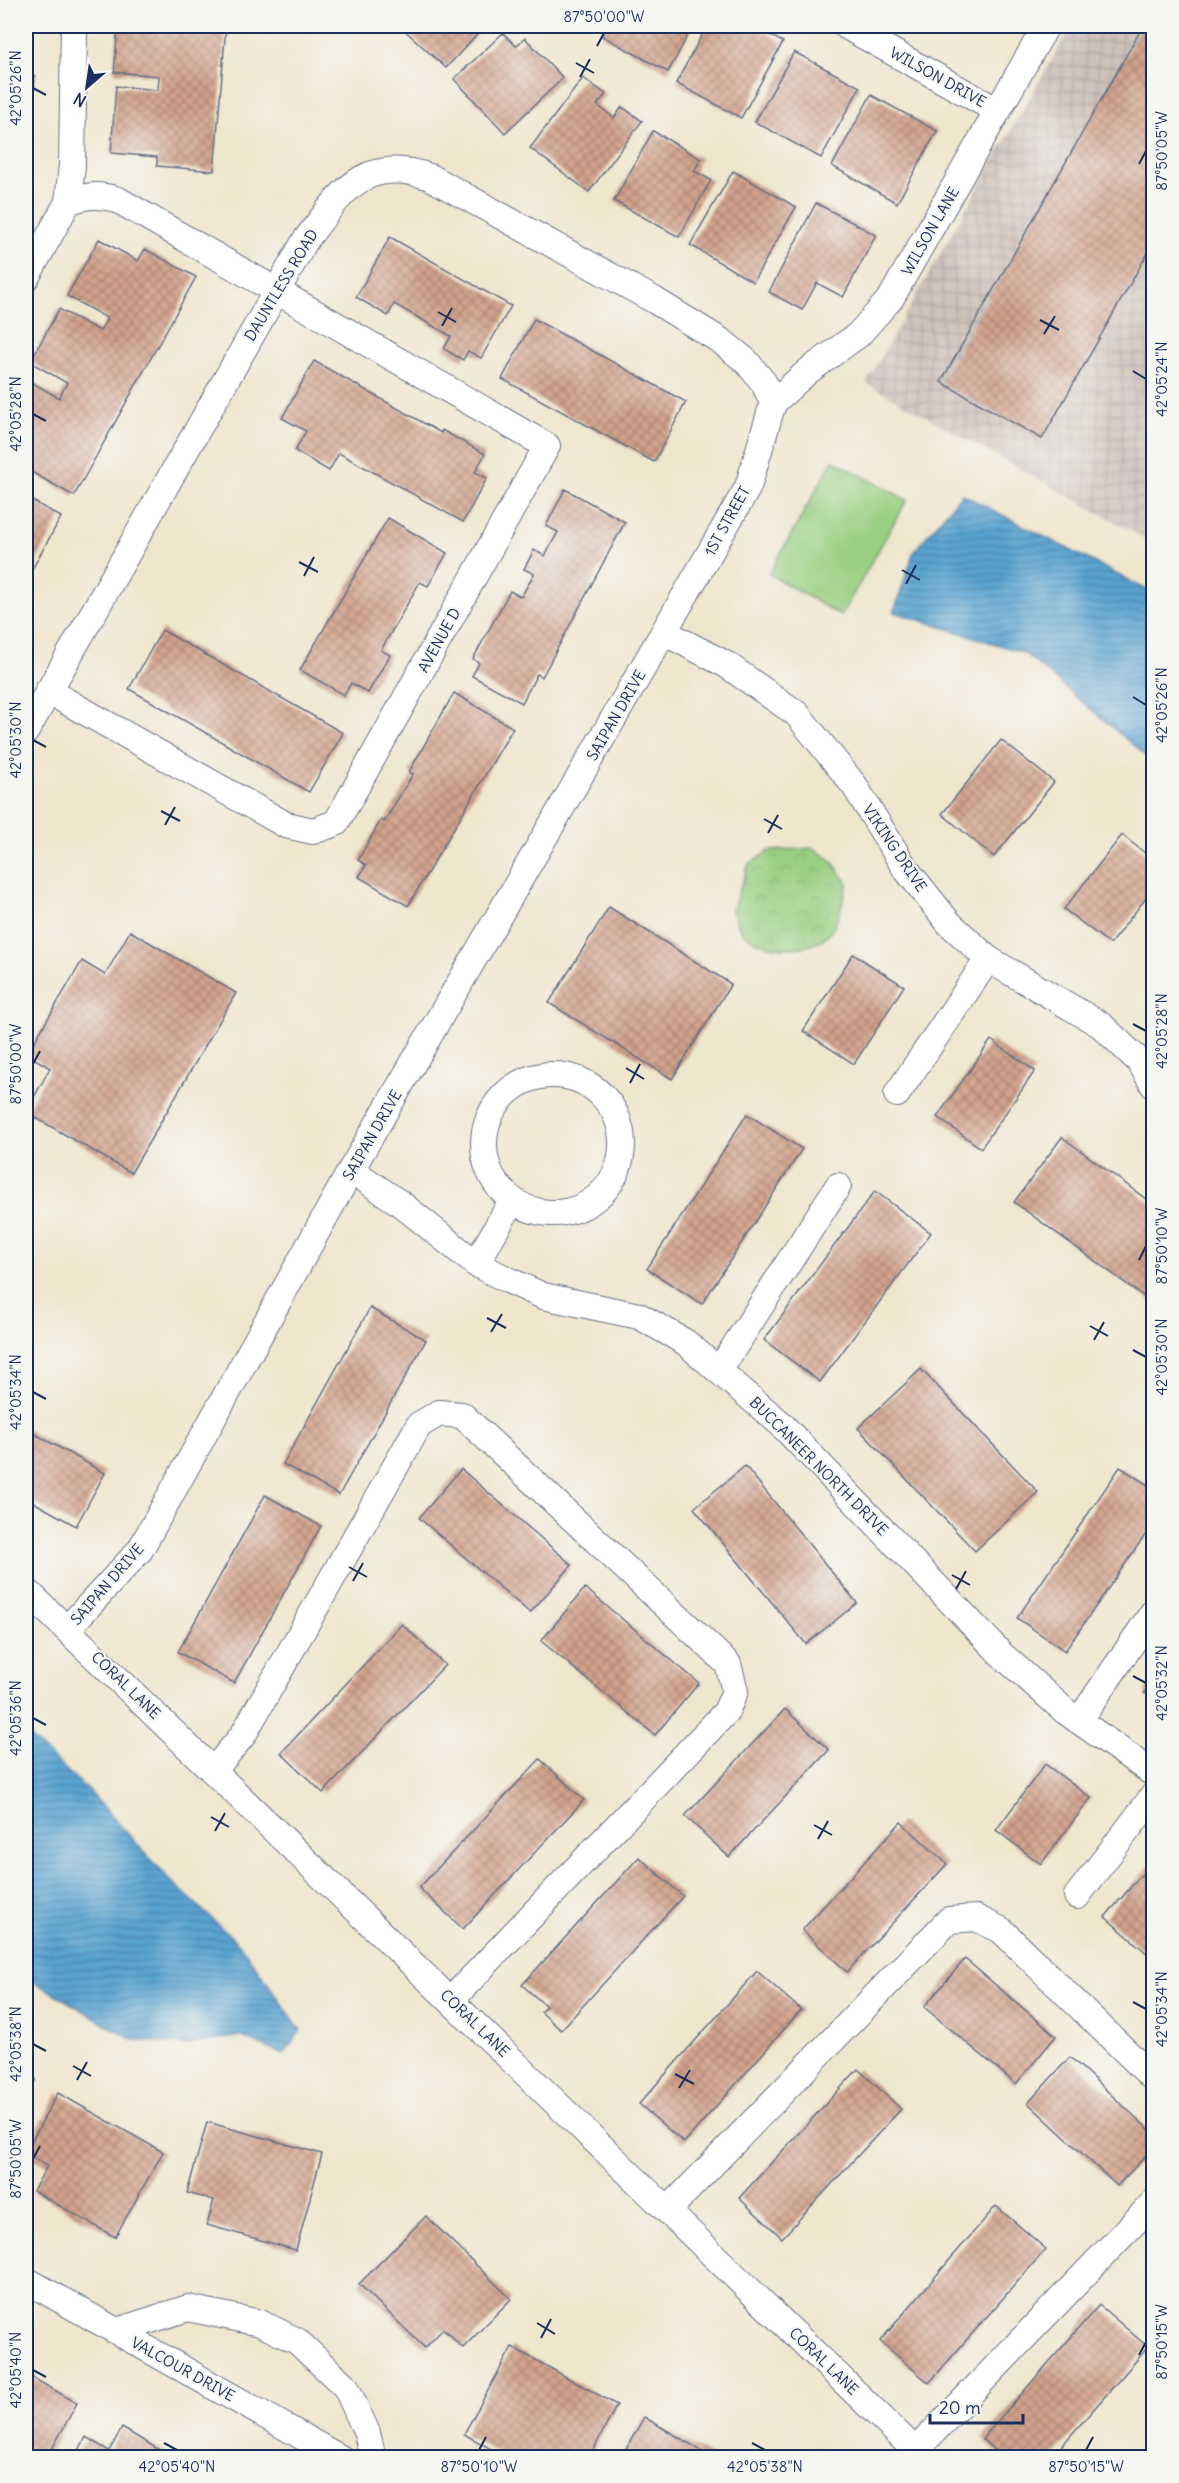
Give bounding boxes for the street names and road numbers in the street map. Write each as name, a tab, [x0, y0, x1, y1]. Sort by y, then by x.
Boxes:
street label: WILSON DRIVE	[887, 43, 990, 111]
street label: WILSON LANE	[897, 183, 963, 279]
street label: DAUNTLESS ROAD	[240, 226, 322, 344]
street label: 1ST STREET	[700, 483, 754, 559]
street label: AVENUE D	[413, 604, 465, 676]
street label: SAIPAN DRIVE	[582, 666, 650, 764]
street label: VIKING DRIVE	[859, 801, 931, 895]
street label: SAIPAN DRIVE	[338, 1086, 406, 1184]
street label: BUCCANEER NORTH DRIVE	[746, 1393, 892, 1539]
street label: SAIPAN DRIVE	[67, 1539, 148, 1629]
street label: CORAL LANE	[87, 1647, 165, 1723]
street label: CORAL LANE	[436, 1985, 514, 2061]
street label: CORAL LANE	[785, 2323, 863, 2399]
street label: VALCOUR DRIVE	[128, 2333, 238, 2405]

